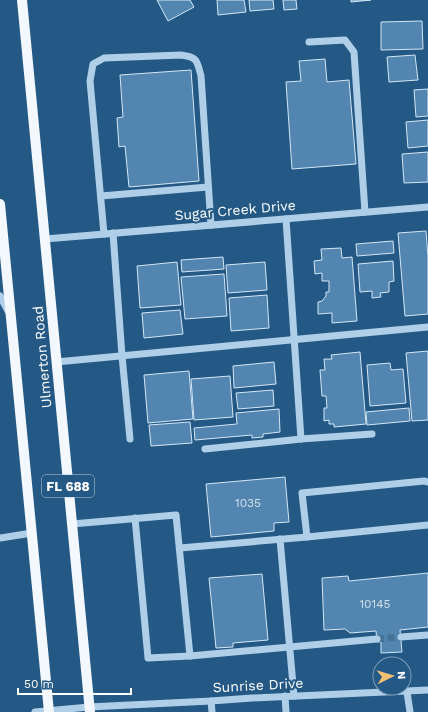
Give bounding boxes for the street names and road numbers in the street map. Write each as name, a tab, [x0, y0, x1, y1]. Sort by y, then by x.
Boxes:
street label: Sugar Creek Drive	[174, 197, 296, 223]
street label: Ulmerton Road	[30, 305, 54, 409]
road number: FL 688	[42, 475, 94, 497]
street label: Sunrise Drive	[212, 675, 304, 695]

